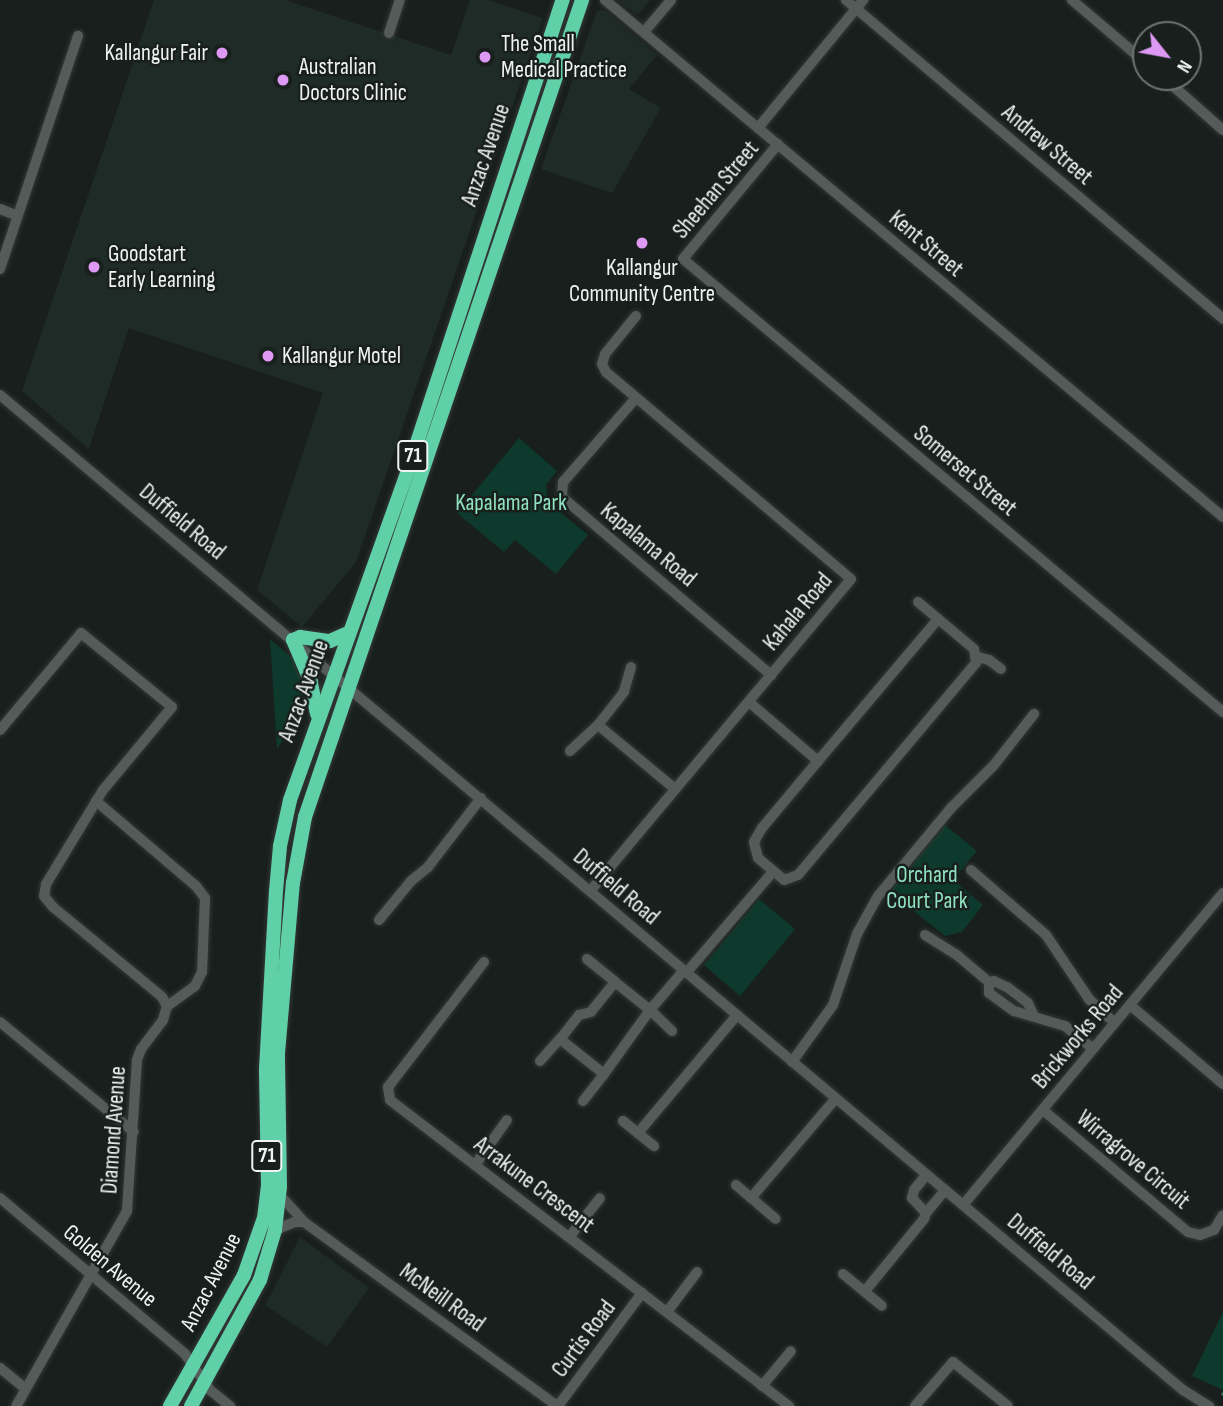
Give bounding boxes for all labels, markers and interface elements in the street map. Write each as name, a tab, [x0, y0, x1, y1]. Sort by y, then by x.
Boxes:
north arrow	[1132, 21, 1202, 91]
place label: The Small Medical Practice	[501, 30, 627, 84]
place label: Kallangur Fair	[105, 39, 208, 67]
marker: Kallangur Fair	[214, 45, 230, 61]
marker: The Small Medical Practice	[475, 47, 495, 67]
place label: Australian Doctors Clinic	[299, 53, 407, 107]
text: N	[1171, 56, 1196, 76]
marker: Australian Doctors Clinic	[273, 70, 293, 90]
street label: Andrew Street	[996, 99, 1098, 191]
street label: Anzac Avenue	[456, 100, 516, 210]
street label: Sheehan Street	[667, 136, 765, 244]
street label: Kent Street	[883, 205, 969, 283]
marker: Kallangur Community Centre	[634, 235, 650, 251]
place label: Goodstart Early Learning	[108, 240, 216, 294]
place label: Kallangur Community Centre	[569, 254, 715, 308]
marker: Goodstart Early Learning	[86, 259, 102, 275]
place label: Kallangur Motel	[282, 342, 401, 370]
marker: Kallangur Motel	[260, 348, 276, 364]
street label: Somerset Street	[908, 420, 1022, 522]
road number: 71	[397, 438, 429, 474]
street label: Duffield Road	[133, 478, 231, 566]
park label: Kapalama Park	[455, 489, 567, 517]
street label: Kapalama Road	[595, 497, 701, 593]
street label: Kahala Road	[758, 568, 838, 656]
street label: Anzac Avenue	[273, 636, 335, 746]
street label: Duffield Road	[567, 843, 665, 931]
park label: Orchard Court Park	[886, 861, 968, 915]
street label: Brickworks Road	[1027, 980, 1129, 1094]
street label: Diamond Avenue	[96, 1065, 132, 1195]
street label: Wirragrove Circuit	[1071, 1105, 1195, 1215]
street label: Arrakune Crescent	[468, 1131, 600, 1239]
road number: 71	[251, 1138, 283, 1174]
street label: Duffield Road	[1001, 1208, 1099, 1296]
street label: Golden Avenue	[57, 1219, 163, 1313]
street label: Anzac Avenue	[175, 1228, 247, 1336]
street label: McNeill Road	[394, 1258, 490, 1338]
street label: Curtis Road	[546, 1295, 622, 1383]

